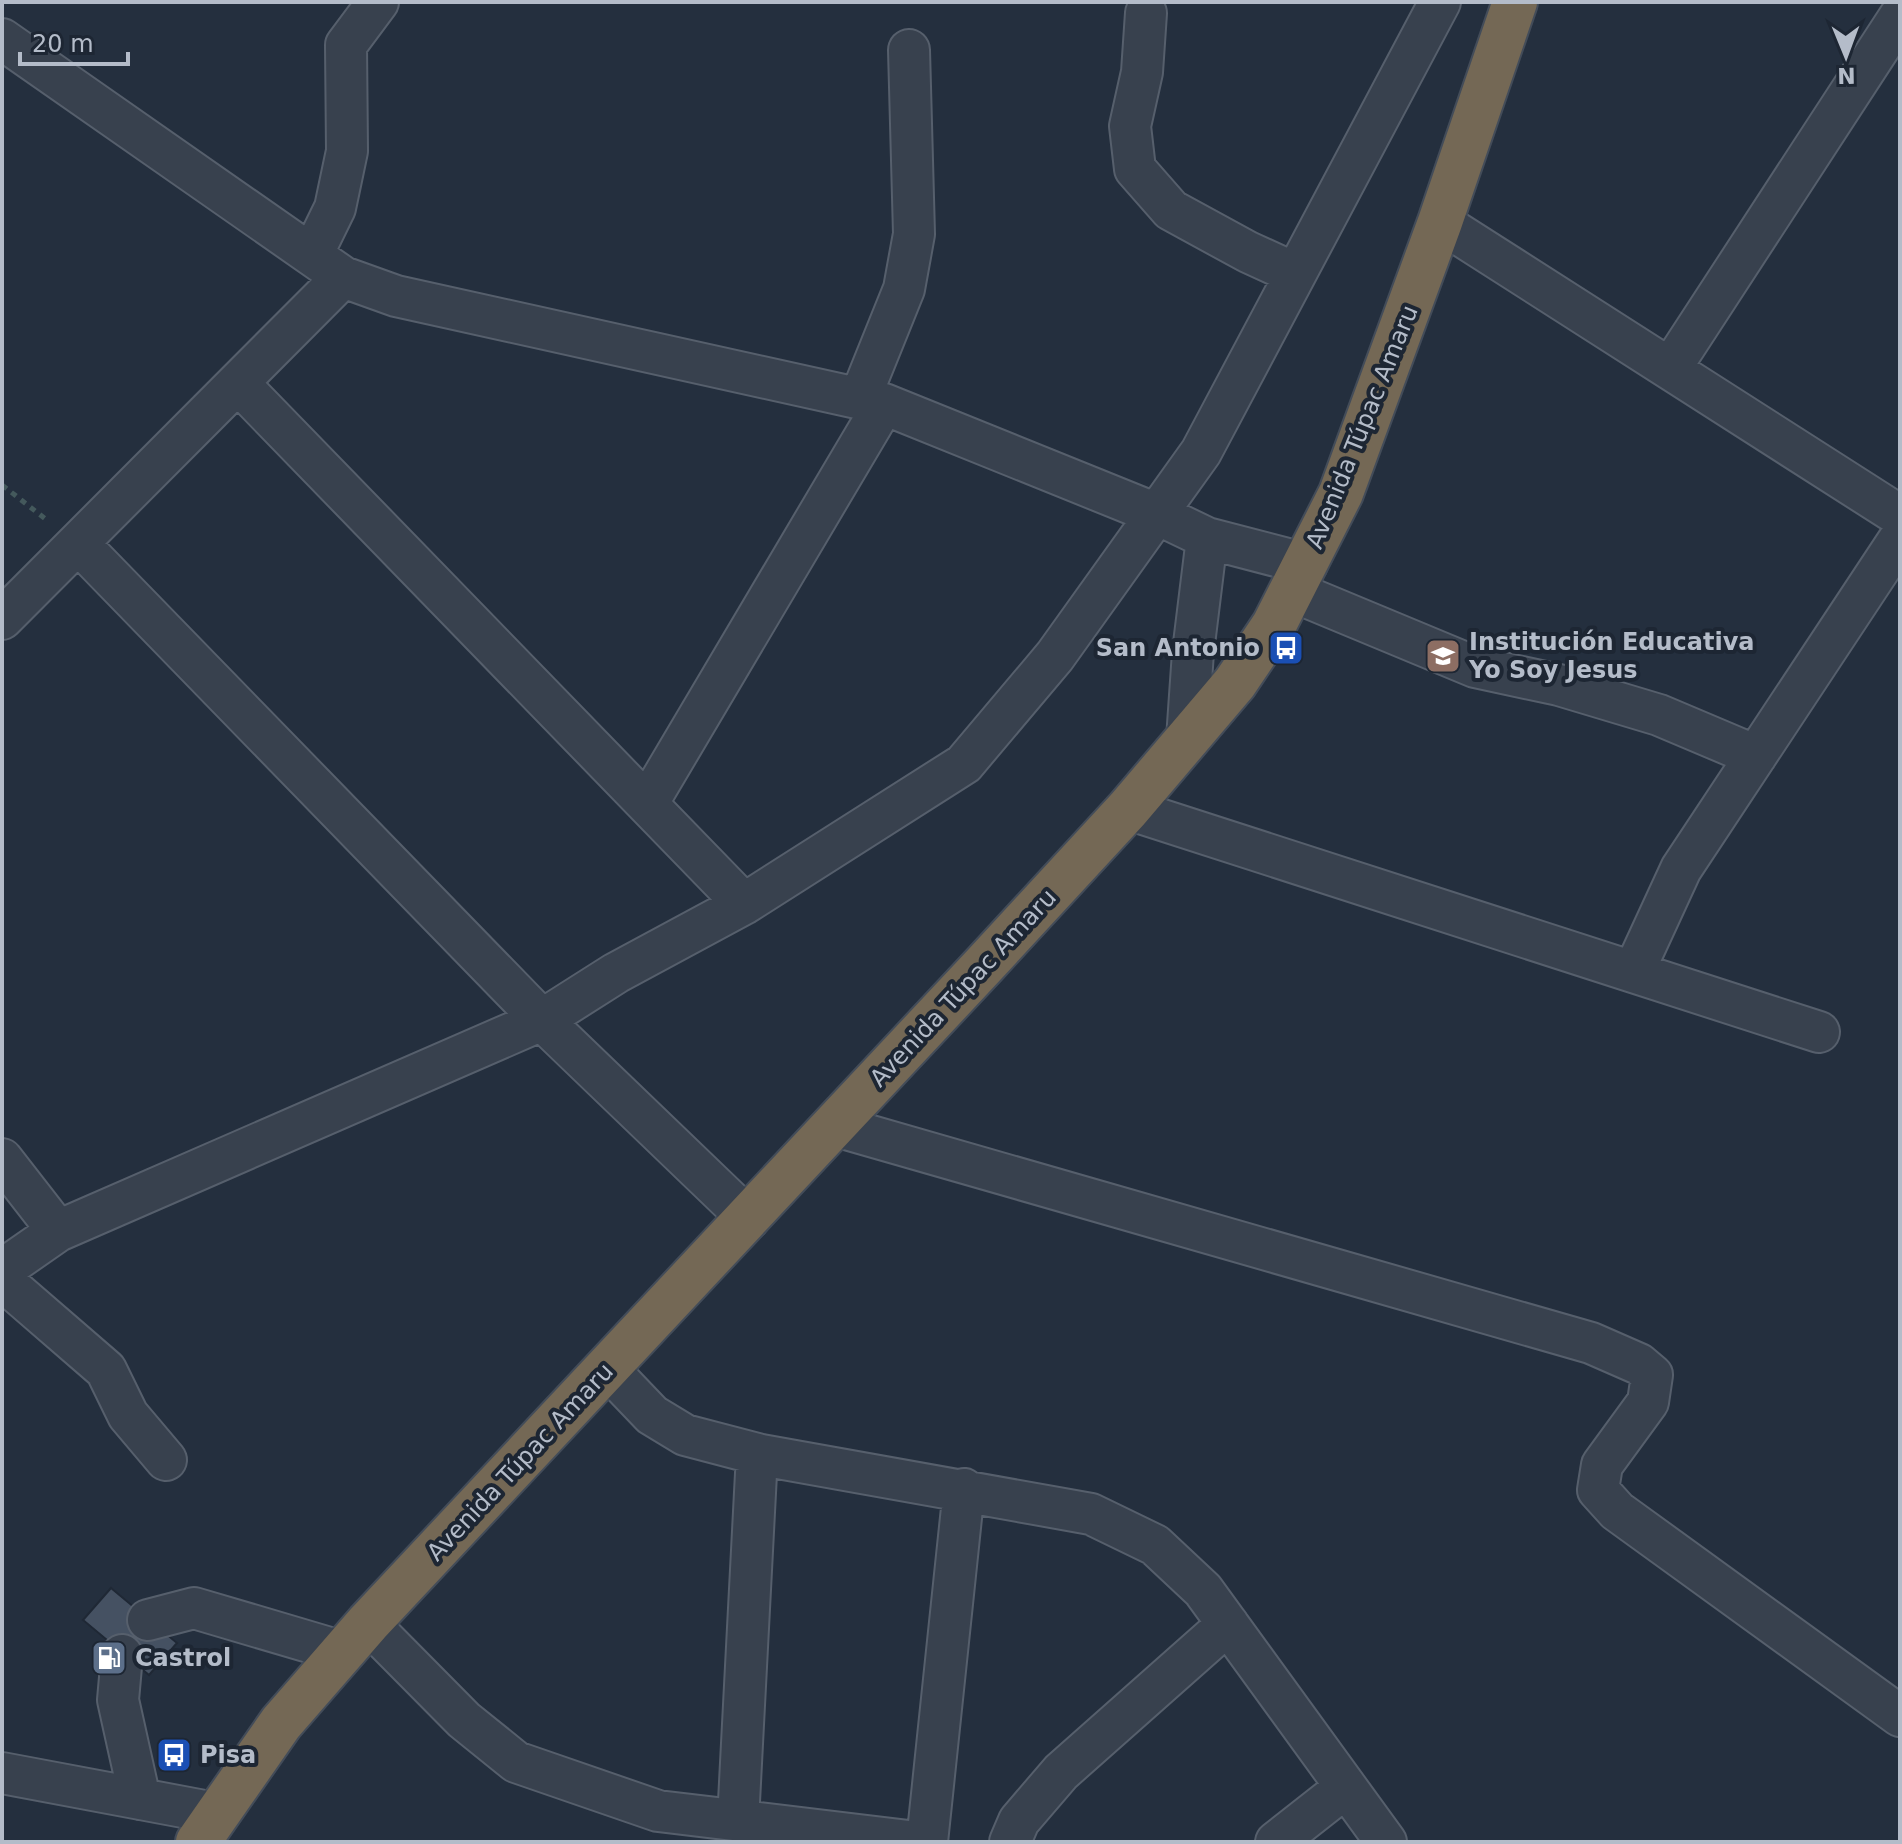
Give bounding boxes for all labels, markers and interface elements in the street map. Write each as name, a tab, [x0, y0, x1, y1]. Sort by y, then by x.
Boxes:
scale bar	[20, 16, 128, 66]
north arrow	[1806, 16, 1886, 96]
text: 20 m	[32, 30, 94, 58]
text: N	[1837, 63, 1856, 88]
street label: Avenida Túpac Amaru	[1300, 301, 1424, 553]
place label: Institución Educativa Yo Soy Jesus	[1468, 628, 1755, 684]
bus stop icon: San Antonio	[1267, 629, 1305, 667]
place label: San Antonio	[1096, 634, 1260, 662]
school or university icon: Institución Educativa Yo Soy Jesus	[1424, 637, 1462, 675]
street label: Avenida Túpac Amaru	[864, 883, 1062, 1093]
street label: Avenida Túpac Amaru	[421, 1357, 619, 1567]
fuel station icon: Castrol	[90, 1639, 128, 1677]
place label: Castrol	[135, 1644, 231, 1672]
bus stop icon: Pisa	[155, 1736, 193, 1774]
place label: Pisa	[200, 1741, 256, 1769]

